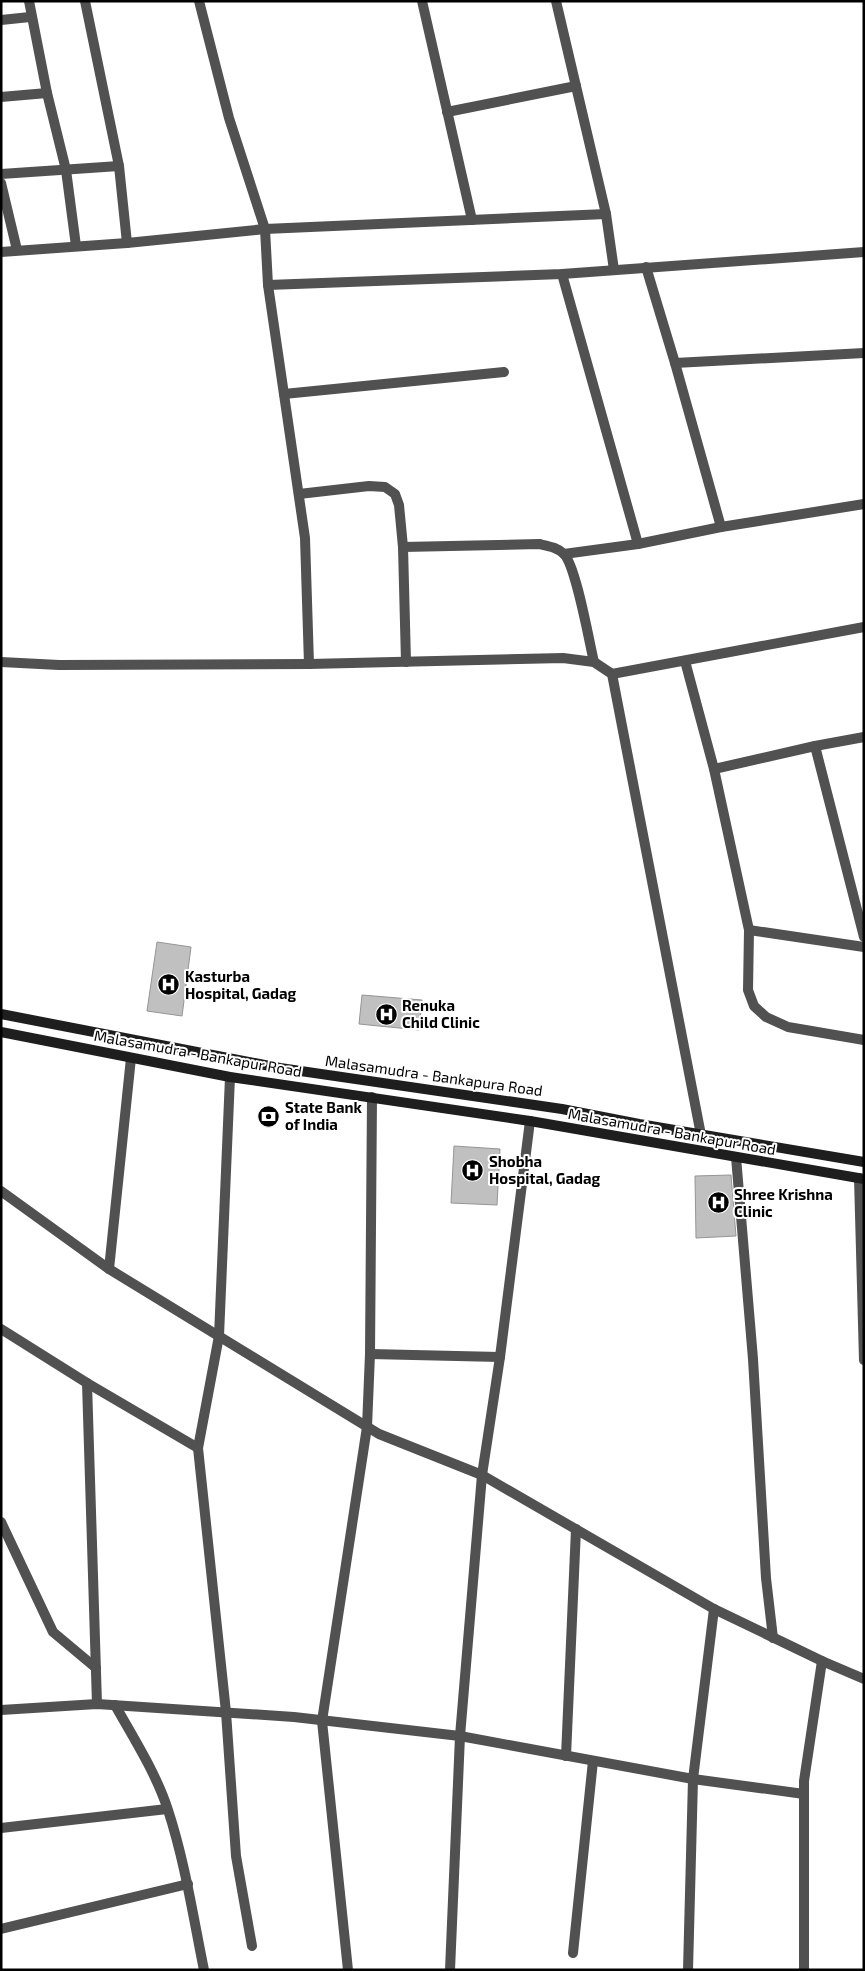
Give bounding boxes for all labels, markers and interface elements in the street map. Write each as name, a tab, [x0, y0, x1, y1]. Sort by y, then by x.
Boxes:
place label: Kasturba Hospital, Gadag	[185, 967, 297, 1002]
hospital icon: Kasturba Hospital, Gadag	[157, 973, 181, 997]
place label: Renuka Child Clinic	[402, 996, 480, 1031]
hospital icon: Renuka Child Clinic	[374, 1002, 398, 1026]
street label: Malasamudra - Bankapur Road	[93, 1026, 303, 1080]
street label: Malasamudra - Bankapura Road	[324, 1051, 544, 1099]
place label: State Bank of India	[285, 1098, 362, 1133]
bank icon: State Bank of India	[257, 1104, 281, 1128]
street label: Malasamudra - Bankapur Road	[567, 1104, 777, 1158]
place label: Shobha Hospital, Gadag	[489, 1152, 601, 1187]
hospital icon: Shobha Hospital, Gadag	[461, 1158, 485, 1182]
place label: Shree Krishna Clinic	[734, 1185, 833, 1220]
hospital icon: Shree Krishna Clinic	[706, 1191, 730, 1215]

